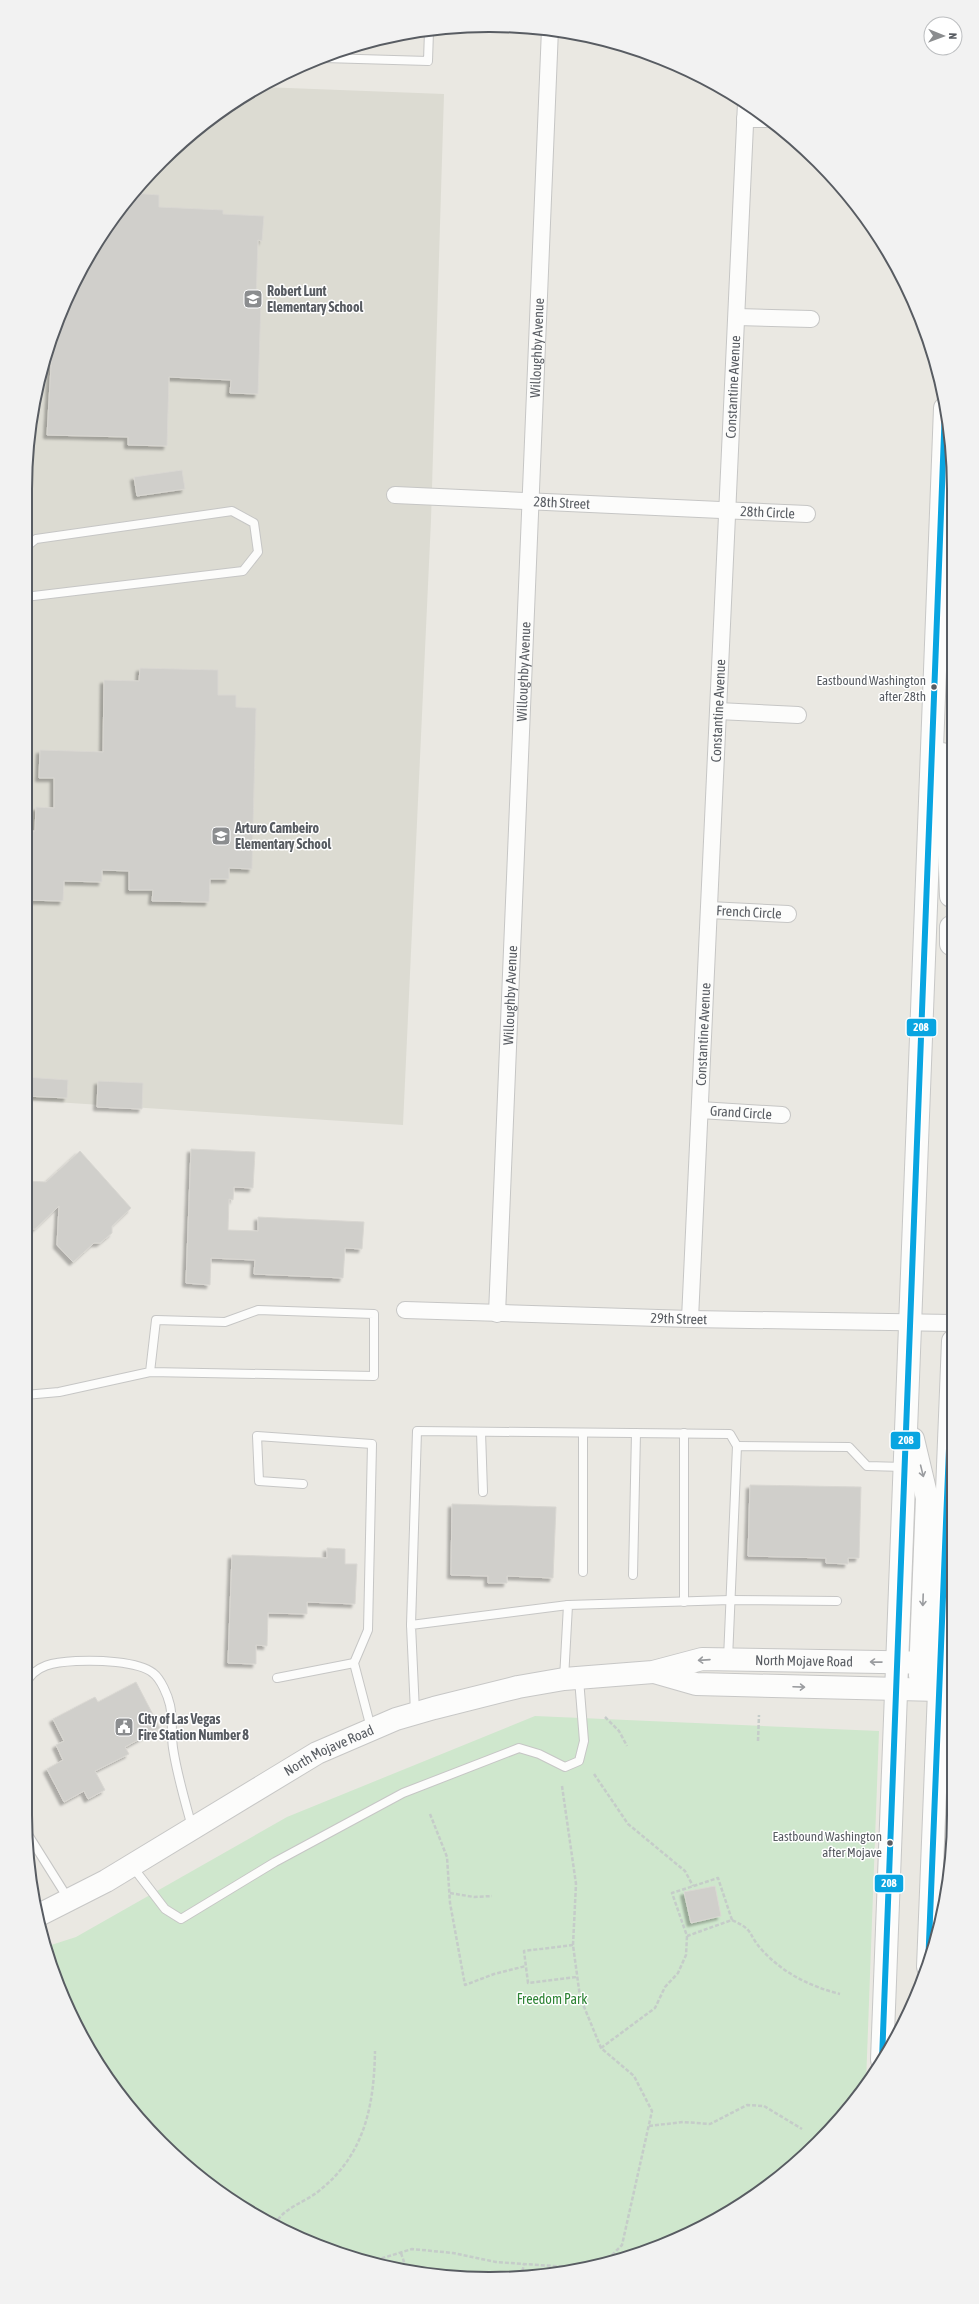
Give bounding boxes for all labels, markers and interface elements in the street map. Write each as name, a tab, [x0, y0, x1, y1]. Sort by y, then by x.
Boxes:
north arrow	[923, 16, 963, 56]
text: N	[947, 33, 959, 40]
place label: Robert Lunt Elementary School	[267, 283, 363, 315]
school or university icon: Robert Lunt Elementary School	[242, 288, 264, 310]
street label: Willoughby Avenue	[527, 298, 547, 398]
street label: Constantine Avenue	[723, 335, 743, 439]
street label: 28th Street	[533, 493, 591, 512]
street label: 28th Circle	[740, 503, 795, 521]
street label: Willoughby Avenue	[513, 621, 534, 722]
street label: Constantine Avenue	[708, 659, 728, 763]
place label: Eastbound Washington after 28th	[816, 673, 926, 704]
marker: Eastbound Washington after 28th	[929, 682, 939, 692]
place label: Arturo Cambeiro Elementary School	[234, 820, 331, 852]
school or university icon: Arturo Cambeiro Elementary School	[210, 825, 232, 847]
street label: French Circle	[716, 902, 782, 922]
street label: Willoughby Avenue	[500, 945, 520, 1045]
street label: Constantine Avenue	[693, 982, 713, 1086]
line badge: 208	[906, 1018, 937, 1037]
text: 208	[913, 1021, 929, 1033]
street label: Grand Circle	[710, 1103, 772, 1122]
street label: 29th Street	[650, 1310, 707, 1327]
line badge: 208	[890, 1431, 921, 1450]
text: 208	[898, 1434, 914, 1446]
one-way arrow	[918, 1464, 926, 1477]
one-way arrow	[919, 1593, 926, 1606]
street label: North Mojave Road	[755, 1652, 853, 1670]
one-way arrow	[698, 1656, 711, 1663]
one-way arrow	[870, 1658, 883, 1666]
one-way arrow	[792, 1683, 805, 1690]
place label: City of Las Vegas Fire Station Number 8	[138, 1711, 249, 1743]
public building icon: City of Las Vegas Fire Station Number 8	[113, 1716, 135, 1738]
street label: North Mojave Road	[281, 1722, 376, 1779]
place label: Eastbound Washington after Mojave	[772, 1829, 882, 1860]
marker: Eastbound Washington after Mojave	[885, 1838, 895, 1848]
line badge: 208	[874, 1874, 904, 1893]
text: 208	[881, 1877, 897, 1889]
park label: Freedom Park	[517, 1991, 587, 2007]

